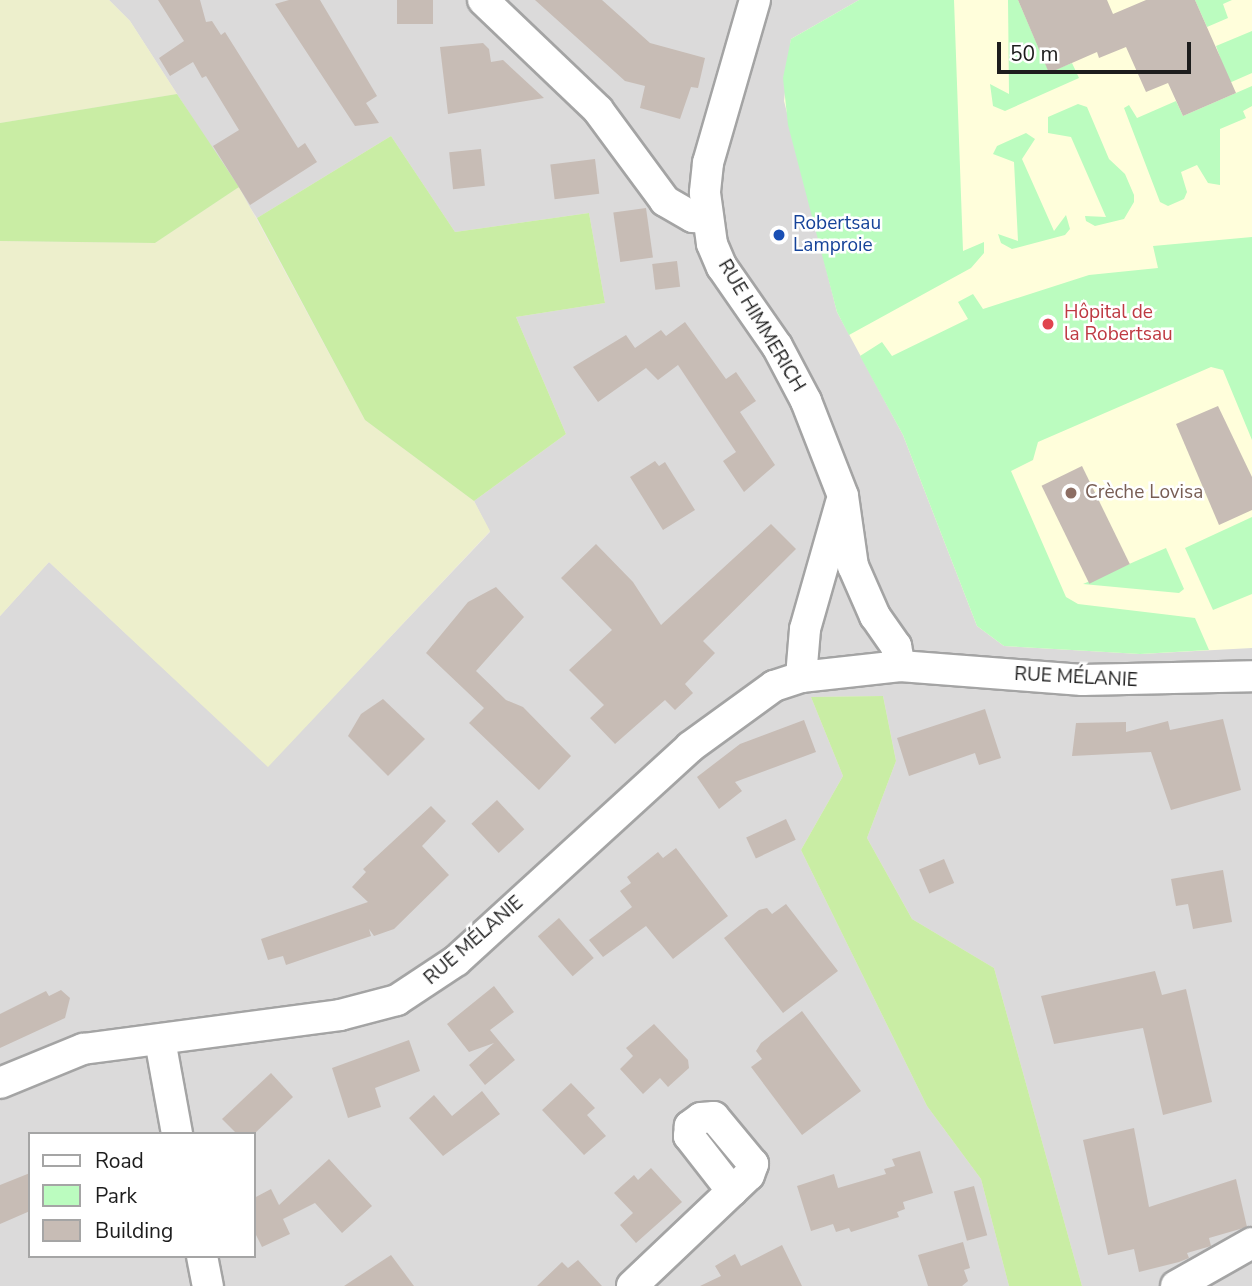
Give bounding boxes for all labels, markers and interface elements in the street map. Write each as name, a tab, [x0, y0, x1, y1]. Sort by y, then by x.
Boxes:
scale bar	[1000, 28, 1194, 72]
text: 50 m	[1010, 40, 1059, 68]
place label: Robertsau Lamproie	[793, 213, 881, 257]
marker: Robertsau Lamproie	[771, 227, 787, 243]
street label: RUE HIMMERICH	[713, 256, 809, 396]
place label: Hôpital de la Robertsau	[1064, 302, 1173, 346]
marker: Hôpital de la Robertsau	[1038, 314, 1058, 334]
place label: Crèche Lovisa	[1085, 482, 1203, 504]
marker: Crèche Lovisa	[1063, 485, 1079, 501]
street label: RUE MÉLANIE	[1014, 663, 1138, 693]
street label: RUE MÉLANIE	[420, 892, 528, 990]
legend	[28, 1132, 256, 1258]
text: Road	[95, 1147, 144, 1175]
text: Park	[95, 1182, 137, 1210]
text: Building	[95, 1217, 173, 1245]

